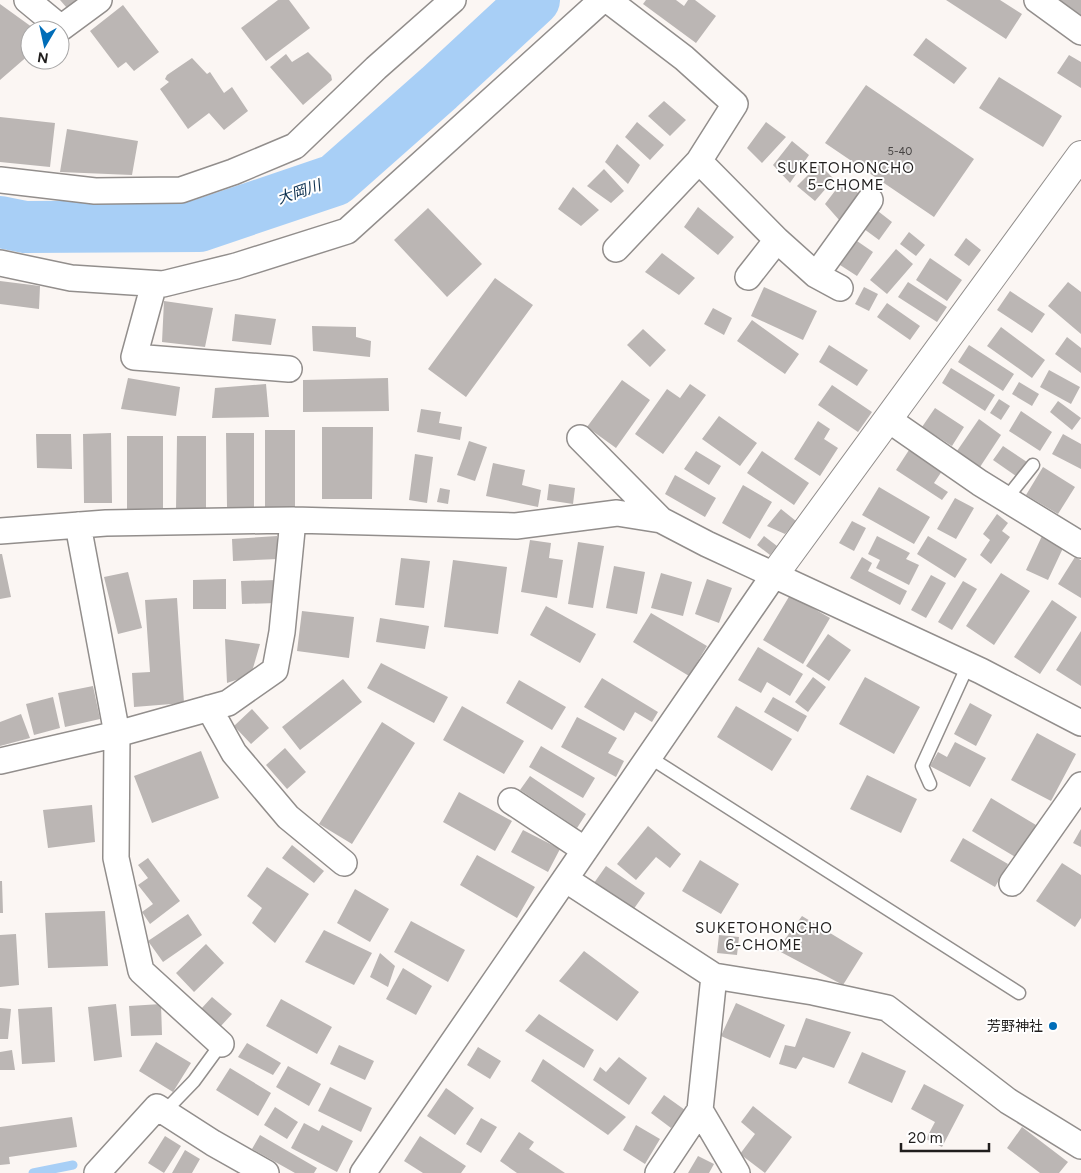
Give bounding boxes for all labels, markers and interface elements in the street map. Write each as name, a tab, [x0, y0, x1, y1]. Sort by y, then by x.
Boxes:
north arrow	[20, 20, 70, 70]
text: N	[36, 48, 50, 67]
house number: 5-40	[888, 145, 912, 158]
district label: SUKETOHONCHO 5-CHOME	[777, 159, 915, 194]
water label: 大岡川	[275, 176, 325, 208]
district label: SUKETOHONCHO 6-CHOME	[695, 919, 833, 954]
place label: 芳野神社	[987, 1018, 1043, 1035]
marker: 芳野神社	[1047, 1020, 1059, 1032]
scale bar	[901, 1120, 988, 1152]
text: 20 m	[908, 1129, 942, 1147]

